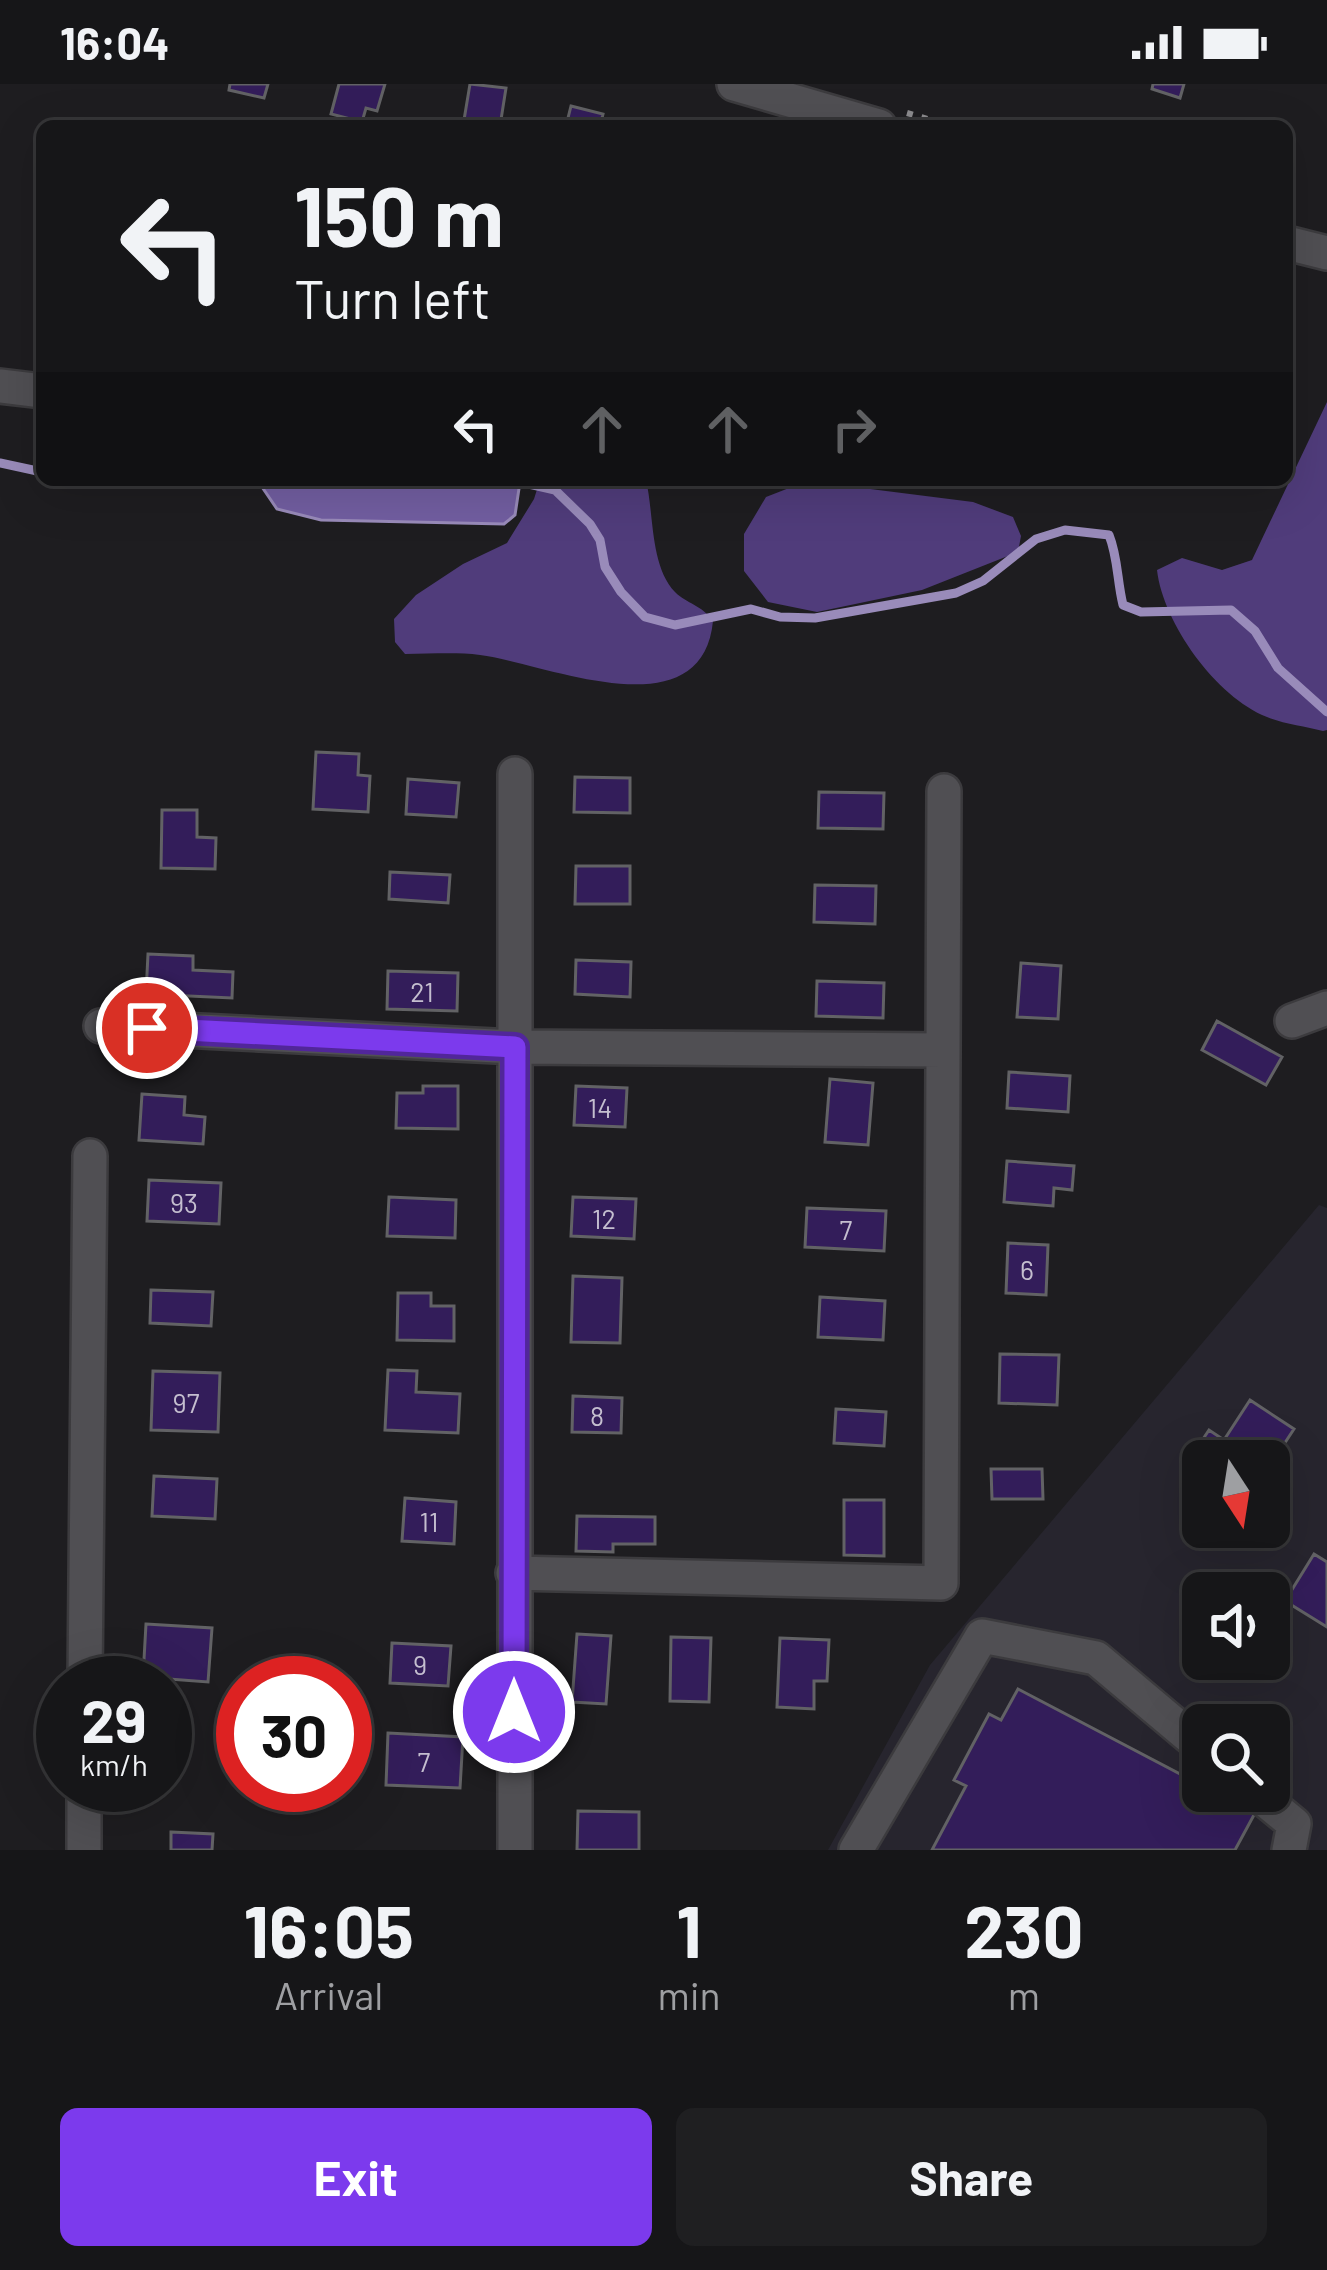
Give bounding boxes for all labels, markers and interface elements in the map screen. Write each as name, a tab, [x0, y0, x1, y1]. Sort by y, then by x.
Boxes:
text: 16:04	[60, 15, 169, 69]
text: 150 m	[294, 163, 504, 264]
icon: left	[96, 168, 252, 324]
text: Turn left	[294, 265, 491, 330]
icon: left	[443, 396, 509, 462]
icon: ahead	[569, 396, 635, 462]
icon: ahead	[695, 396, 761, 462]
icon: right	[821, 396, 887, 462]
house number: 21	[410, 975, 434, 1007]
pin	[96, 977, 198, 1079]
icon: arrive	[114, 995, 180, 1061]
house number: 14	[588, 1091, 612, 1123]
house number: 93	[170, 1186, 198, 1218]
house number: 12	[592, 1202, 616, 1234]
house number: 7	[840, 1213, 853, 1245]
house number: 6	[1020, 1253, 1034, 1285]
house number: 97	[173, 1386, 200, 1418]
house number: 8	[590, 1399, 604, 1431]
north arrow	[1182, 1440, 1290, 1548]
map controls	[1182, 1440, 1290, 1812]
house number: 11	[420, 1505, 438, 1537]
button: sound	[1182, 1572, 1290, 1680]
house number: 9	[413, 1648, 427, 1680]
position arrow	[451, 1649, 577, 1775]
speed limit sign: 30	[216, 1656, 372, 1812]
text: 29	[81, 1683, 147, 1755]
button: search	[1182, 1704, 1290, 1812]
house number: 7	[418, 1745, 431, 1777]
text: km/h	[80, 1746, 148, 1782]
text: 16:05	[244, 1886, 414, 1972]
text: 1	[676, 1886, 702, 1972]
text: 230	[964, 1886, 1083, 1972]
text: Arrival	[274, 1971, 383, 2018]
text: min	[657, 1971, 721, 2018]
text: m	[1008, 1971, 1040, 2018]
button: Exit	[60, 2108, 652, 2246]
button: Share	[676, 2108, 1267, 2246]

